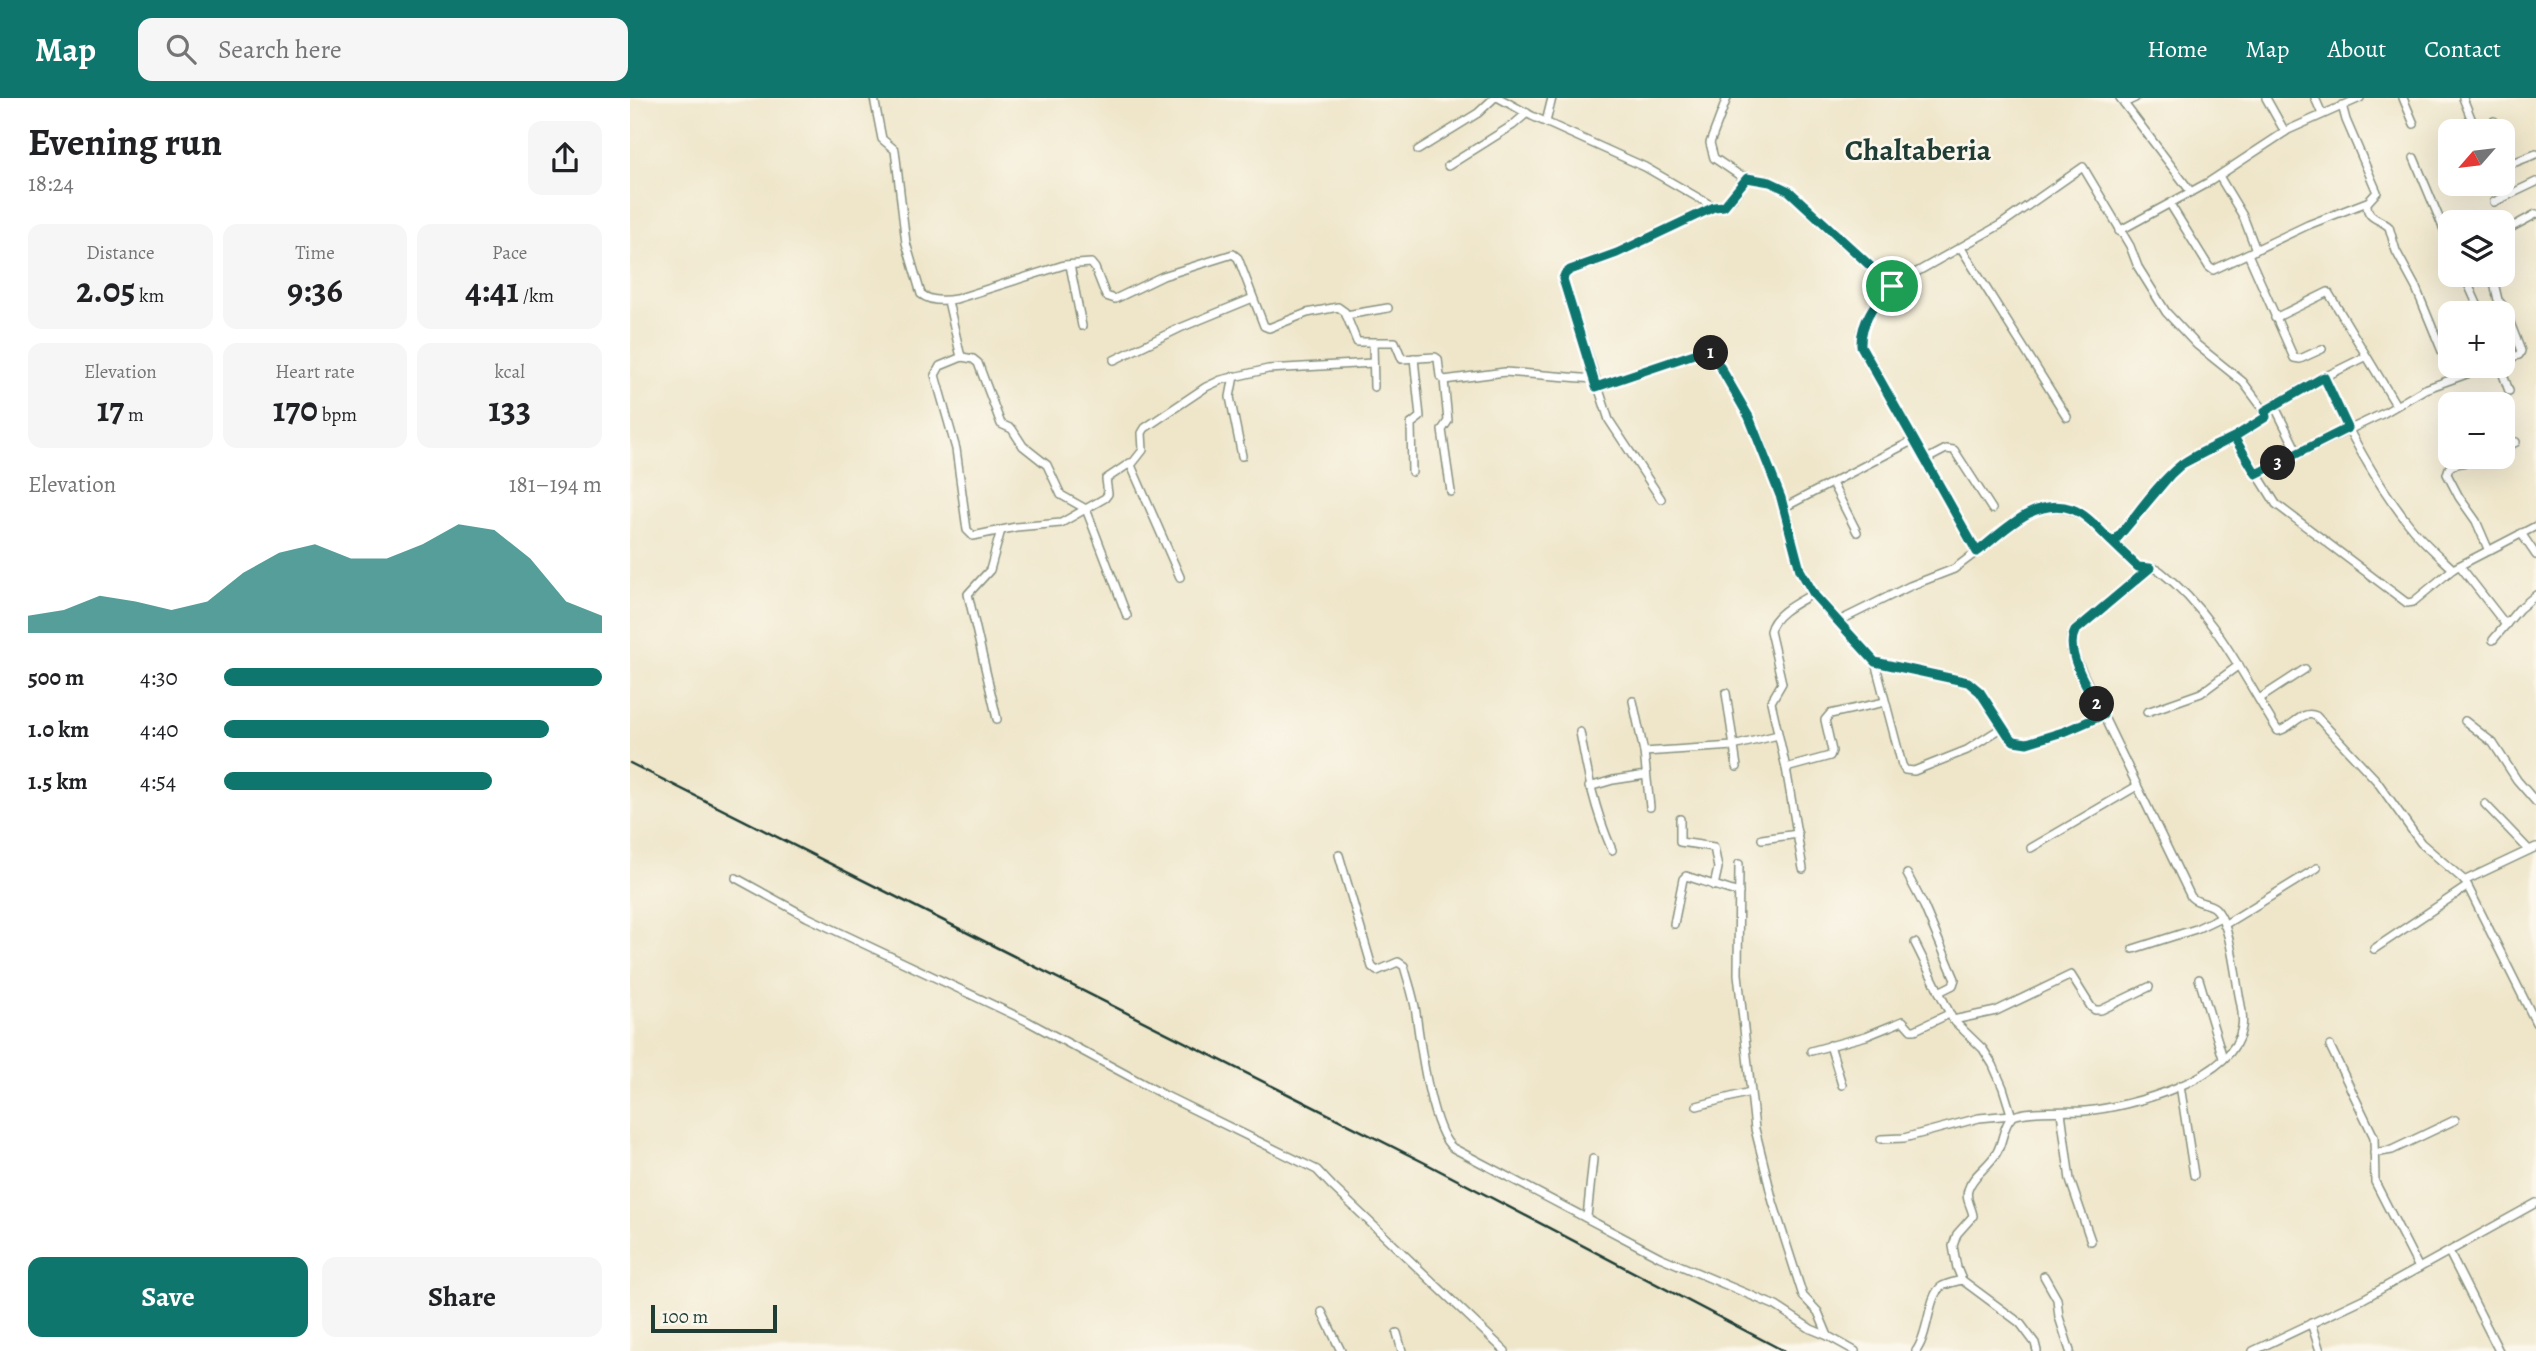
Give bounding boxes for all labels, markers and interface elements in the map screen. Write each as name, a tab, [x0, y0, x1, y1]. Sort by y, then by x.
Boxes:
search box	[138, 18, 628, 81]
text: Map	[35, 27, 96, 72]
icon: search	[162, 30, 200, 68]
text: Search here	[218, 32, 342, 67]
text: Home	[2147, 33, 2208, 65]
text: Map	[2246, 33, 2290, 65]
text: About	[2328, 33, 2386, 65]
text: Contact	[2424, 33, 2501, 65]
text: Evening run	[28, 116, 222, 168]
north arrow	[2438, 119, 2515, 196]
map controls	[2438, 119, 2515, 469]
button: share	[528, 121, 602, 195]
district label: Chaltaberia	[1845, 130, 1992, 170]
text: 18:24	[28, 168, 74, 199]
button: layers	[2438, 210, 2515, 287]
text: Distance	[86, 240, 154, 266]
text: Time	[295, 240, 335, 266]
text: Pace	[492, 240, 527, 266]
pin	[1862, 256, 1922, 316]
text: 2.05	[76, 266, 135, 314]
text: 9:36	[287, 266, 343, 314]
text: 4:41	[465, 266, 519, 314]
icon: arrive	[1873, 267, 1911, 305]
text: km	[135, 283, 164, 309]
text: /km	[519, 283, 554, 309]
button: +	[2438, 301, 2515, 378]
pin: 1	[1694, 336, 1728, 370]
text: 1	[1707, 339, 1714, 365]
text: Elevation	[84, 359, 157, 385]
text: Heart rate	[275, 359, 355, 385]
text: kcal	[494, 359, 525, 385]
text: 17	[97, 385, 124, 433]
text: 170	[273, 385, 318, 433]
text: 133	[488, 385, 531, 433]
button: −	[2438, 392, 2515, 469]
text: m	[124, 402, 144, 428]
text: bpm	[318, 402, 357, 428]
pin: 3	[2260, 446, 2296, 480]
text: 3	[2273, 449, 2282, 475]
text: Elevation	[28, 469, 116, 500]
text: 181–194 m	[509, 469, 602, 500]
text: 500 m	[28, 662, 84, 693]
text: 4:30	[140, 662, 178, 693]
pin: 2	[2080, 686, 2114, 722]
text: 2	[2092, 690, 2101, 716]
text: 1.0 km	[28, 714, 89, 745]
text: 4:40	[140, 714, 179, 745]
text: 1.5 km	[28, 766, 88, 797]
text: 4:54	[140, 766, 176, 797]
button: Save	[28, 1257, 308, 1337]
button: Share	[322, 1257, 602, 1337]
scale bar	[651, 1302, 777, 1334]
text: 100 m	[662, 1304, 708, 1330]

